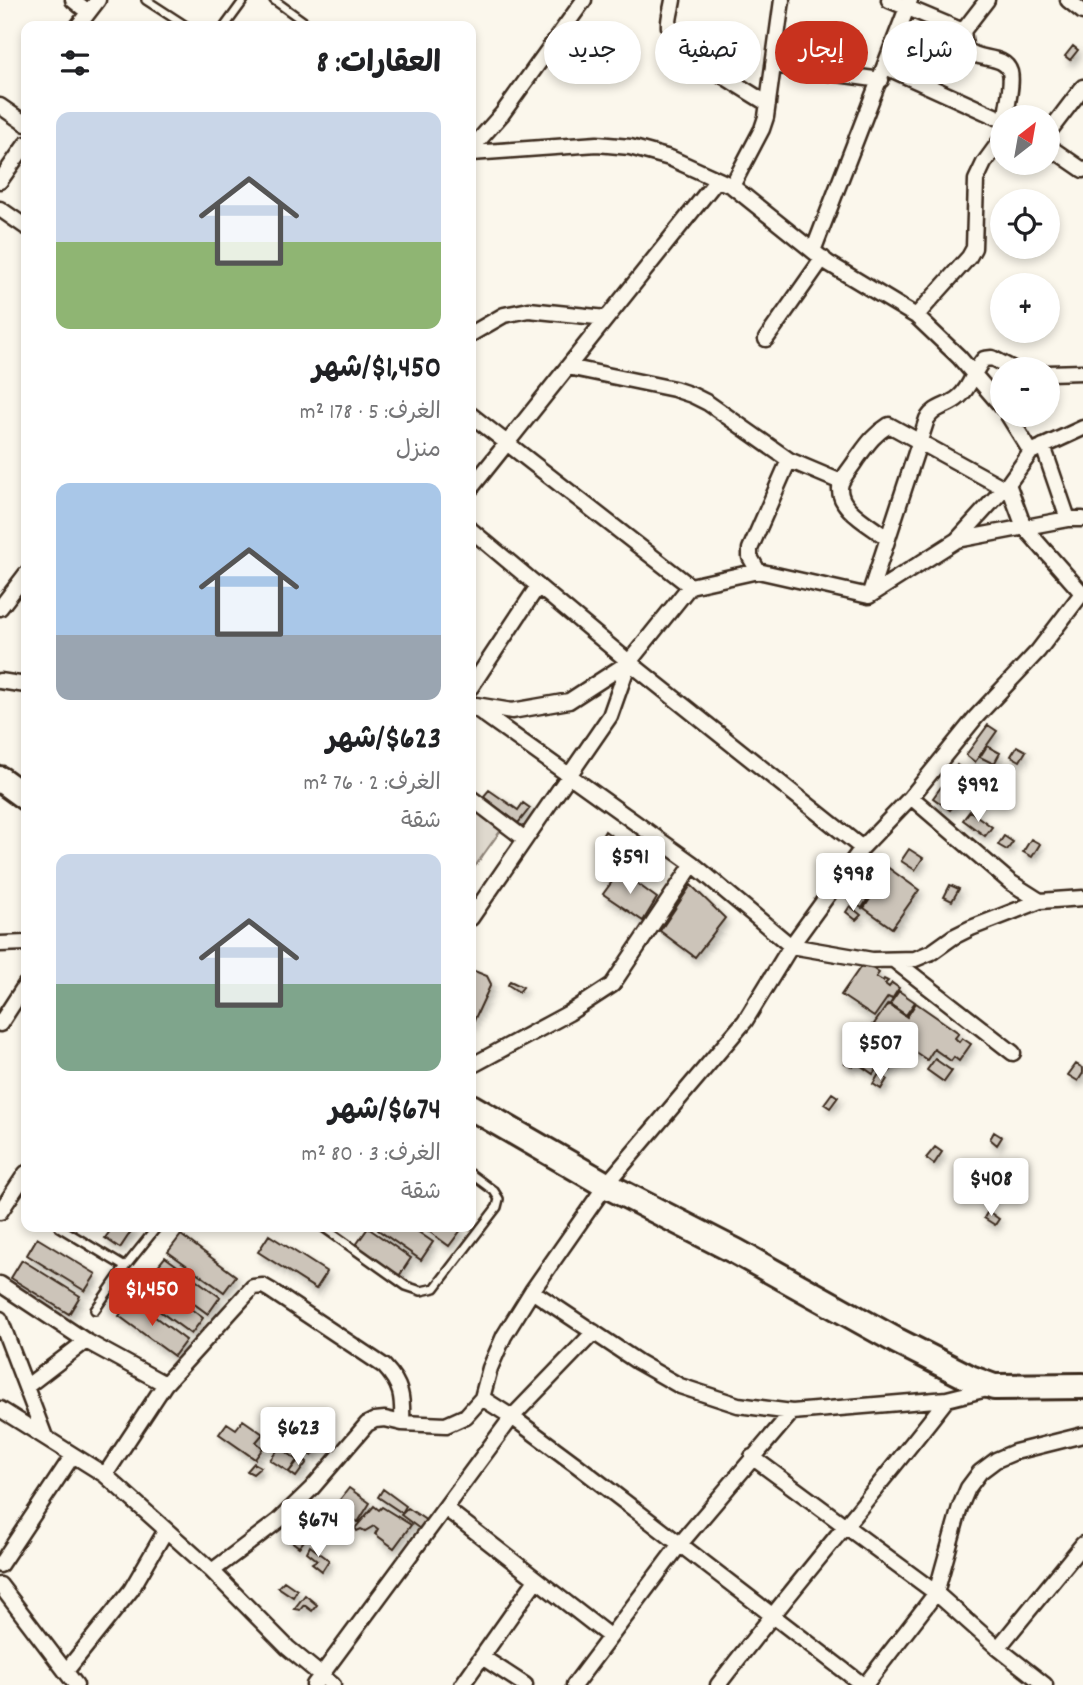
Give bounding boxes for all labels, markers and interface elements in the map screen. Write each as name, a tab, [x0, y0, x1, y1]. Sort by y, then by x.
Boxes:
chip: جديد	[544, 21, 641, 84]
chip: تصفية	[655, 21, 761, 84]
chip: إيجار	[775, 21, 868, 84]
chip: شراء	[882, 21, 977, 84]
icon: filters	[56, 44, 94, 82]
text: العقارات: 8	[317, 44, 441, 87]
north arrow	[990, 105, 1060, 175]
map controls	[990, 105, 1060, 427]
icon: home	[186, 158, 312, 284]
button: locate	[990, 189, 1060, 259]
button: +	[990, 273, 1060, 343]
text: $1,450/شهر	[312, 349, 441, 392]
button: −	[990, 357, 1060, 427]
text: الغرف: 5 · 178 m²	[300, 397, 441, 430]
text: منزل	[396, 435, 441, 468]
icon: home	[186, 529, 312, 655]
text: $623/شهر	[326, 720, 441, 763]
pin: $992	[937, 764, 1019, 824]
text: الغرف: 2 · 76 m²	[303, 768, 441, 801]
text: $992	[957, 770, 999, 803]
text: شقة	[401, 806, 441, 839]
pin: $591	[589, 836, 671, 896]
text: $591	[611, 842, 649, 875]
pin: $998	[812, 853, 894, 913]
text: $998	[832, 859, 874, 892]
icon: home	[186, 900, 312, 1026]
pin: $507	[839, 1023, 921, 1082]
text: $507	[858, 1028, 902, 1061]
text: $674/شهر	[329, 1091, 441, 1134]
text: الغرف: 3 · 80 m²	[302, 1139, 441, 1172]
pin: $408	[950, 1158, 1032, 1218]
text: $408	[970, 1164, 1012, 1197]
text: شقة	[401, 1177, 441, 1210]
pin: $1,450	[95, 1268, 209, 1328]
text: $1,450	[125, 1274, 179, 1307]
pin: $623	[257, 1408, 339, 1467]
text: $623	[276, 1413, 320, 1446]
pin: $674	[277, 1500, 359, 1559]
text: $674	[297, 1505, 339, 1538]

